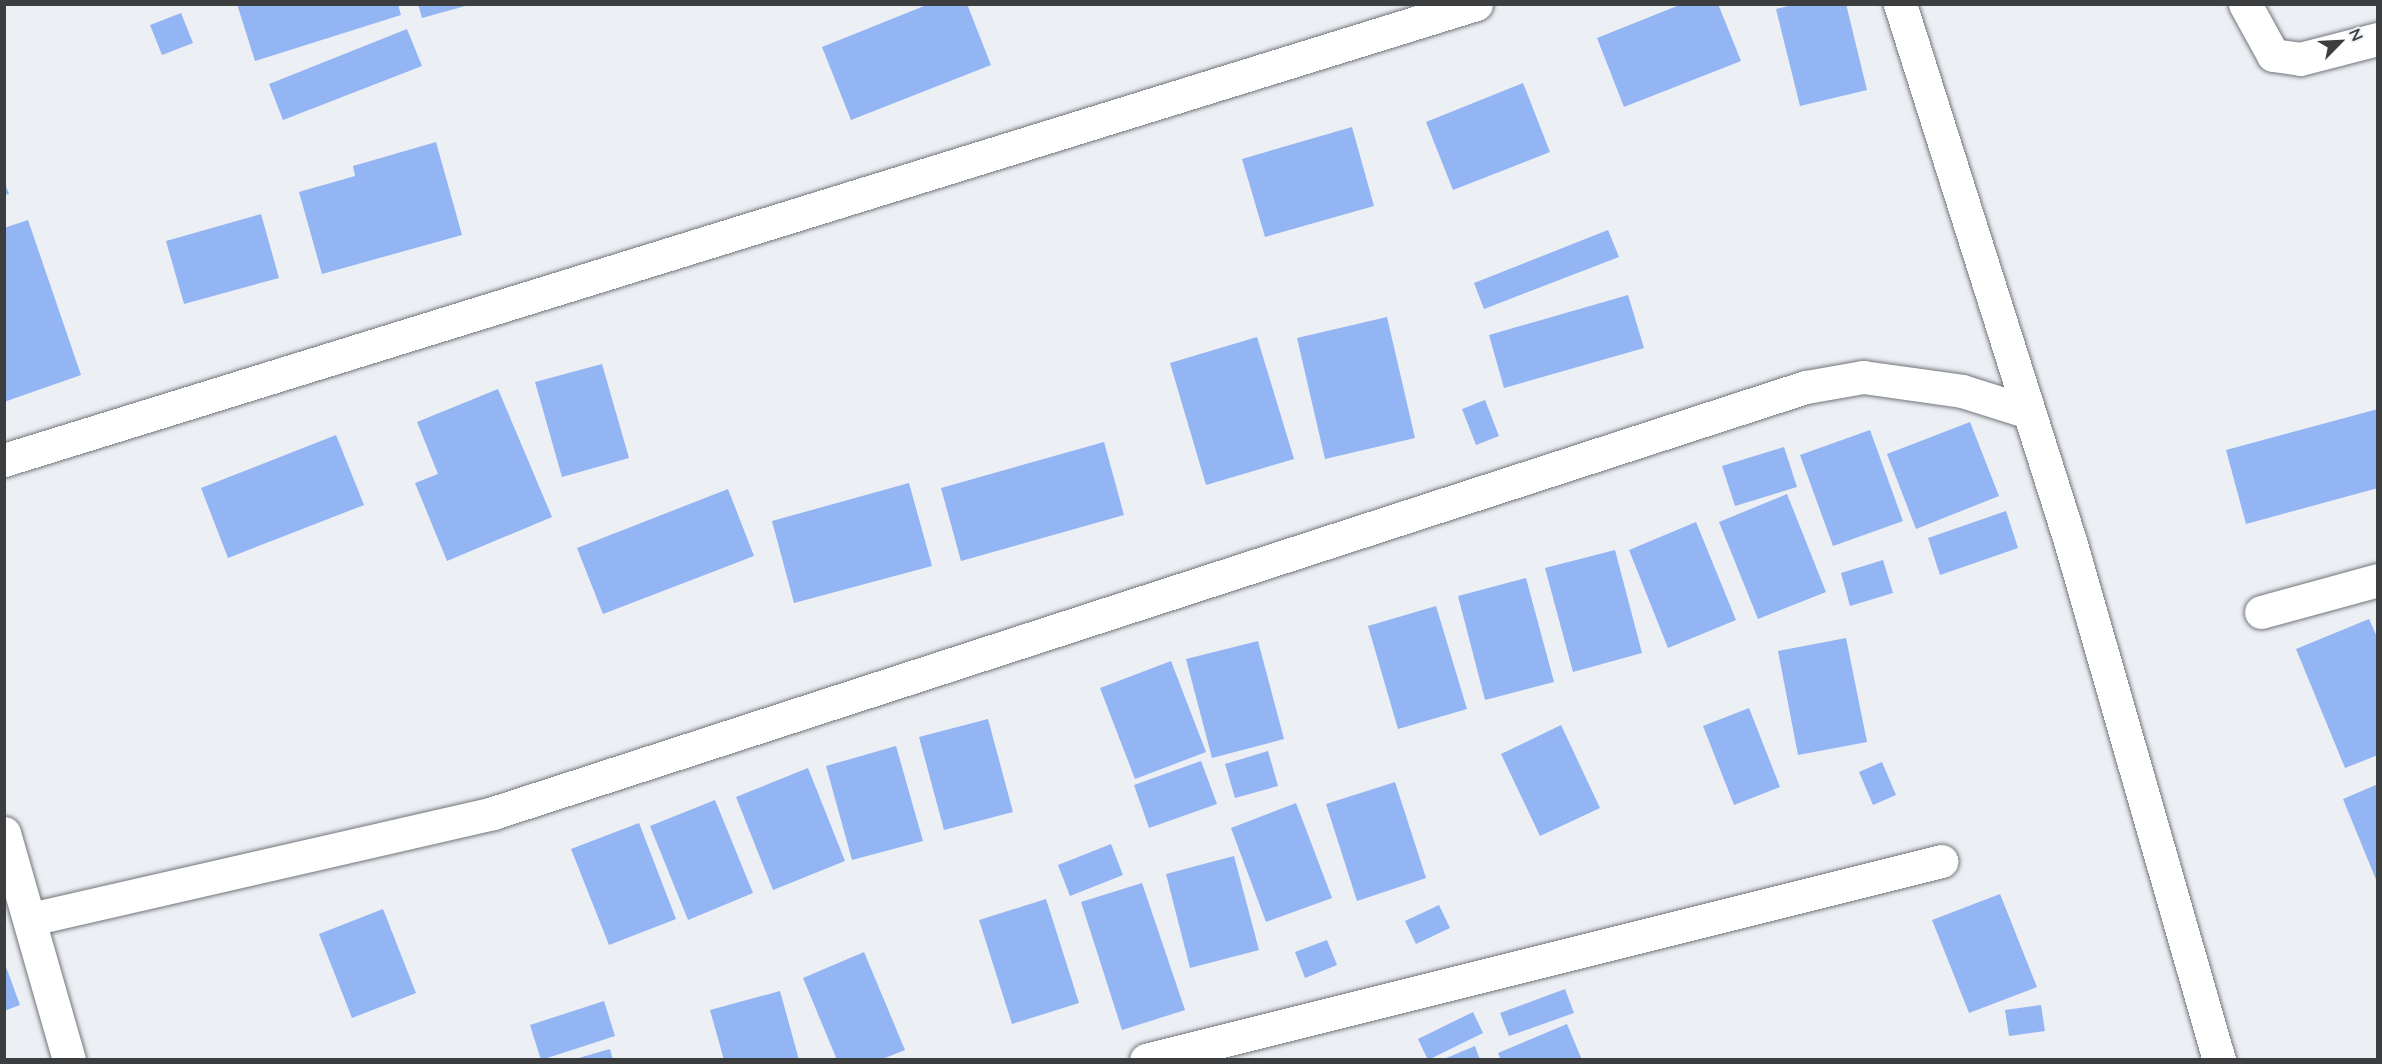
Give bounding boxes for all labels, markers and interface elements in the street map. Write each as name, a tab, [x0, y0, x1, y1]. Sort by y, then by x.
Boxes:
north arrow	[2310, 12, 2370, 72]
text: N	[2345, 25, 2368, 44]

